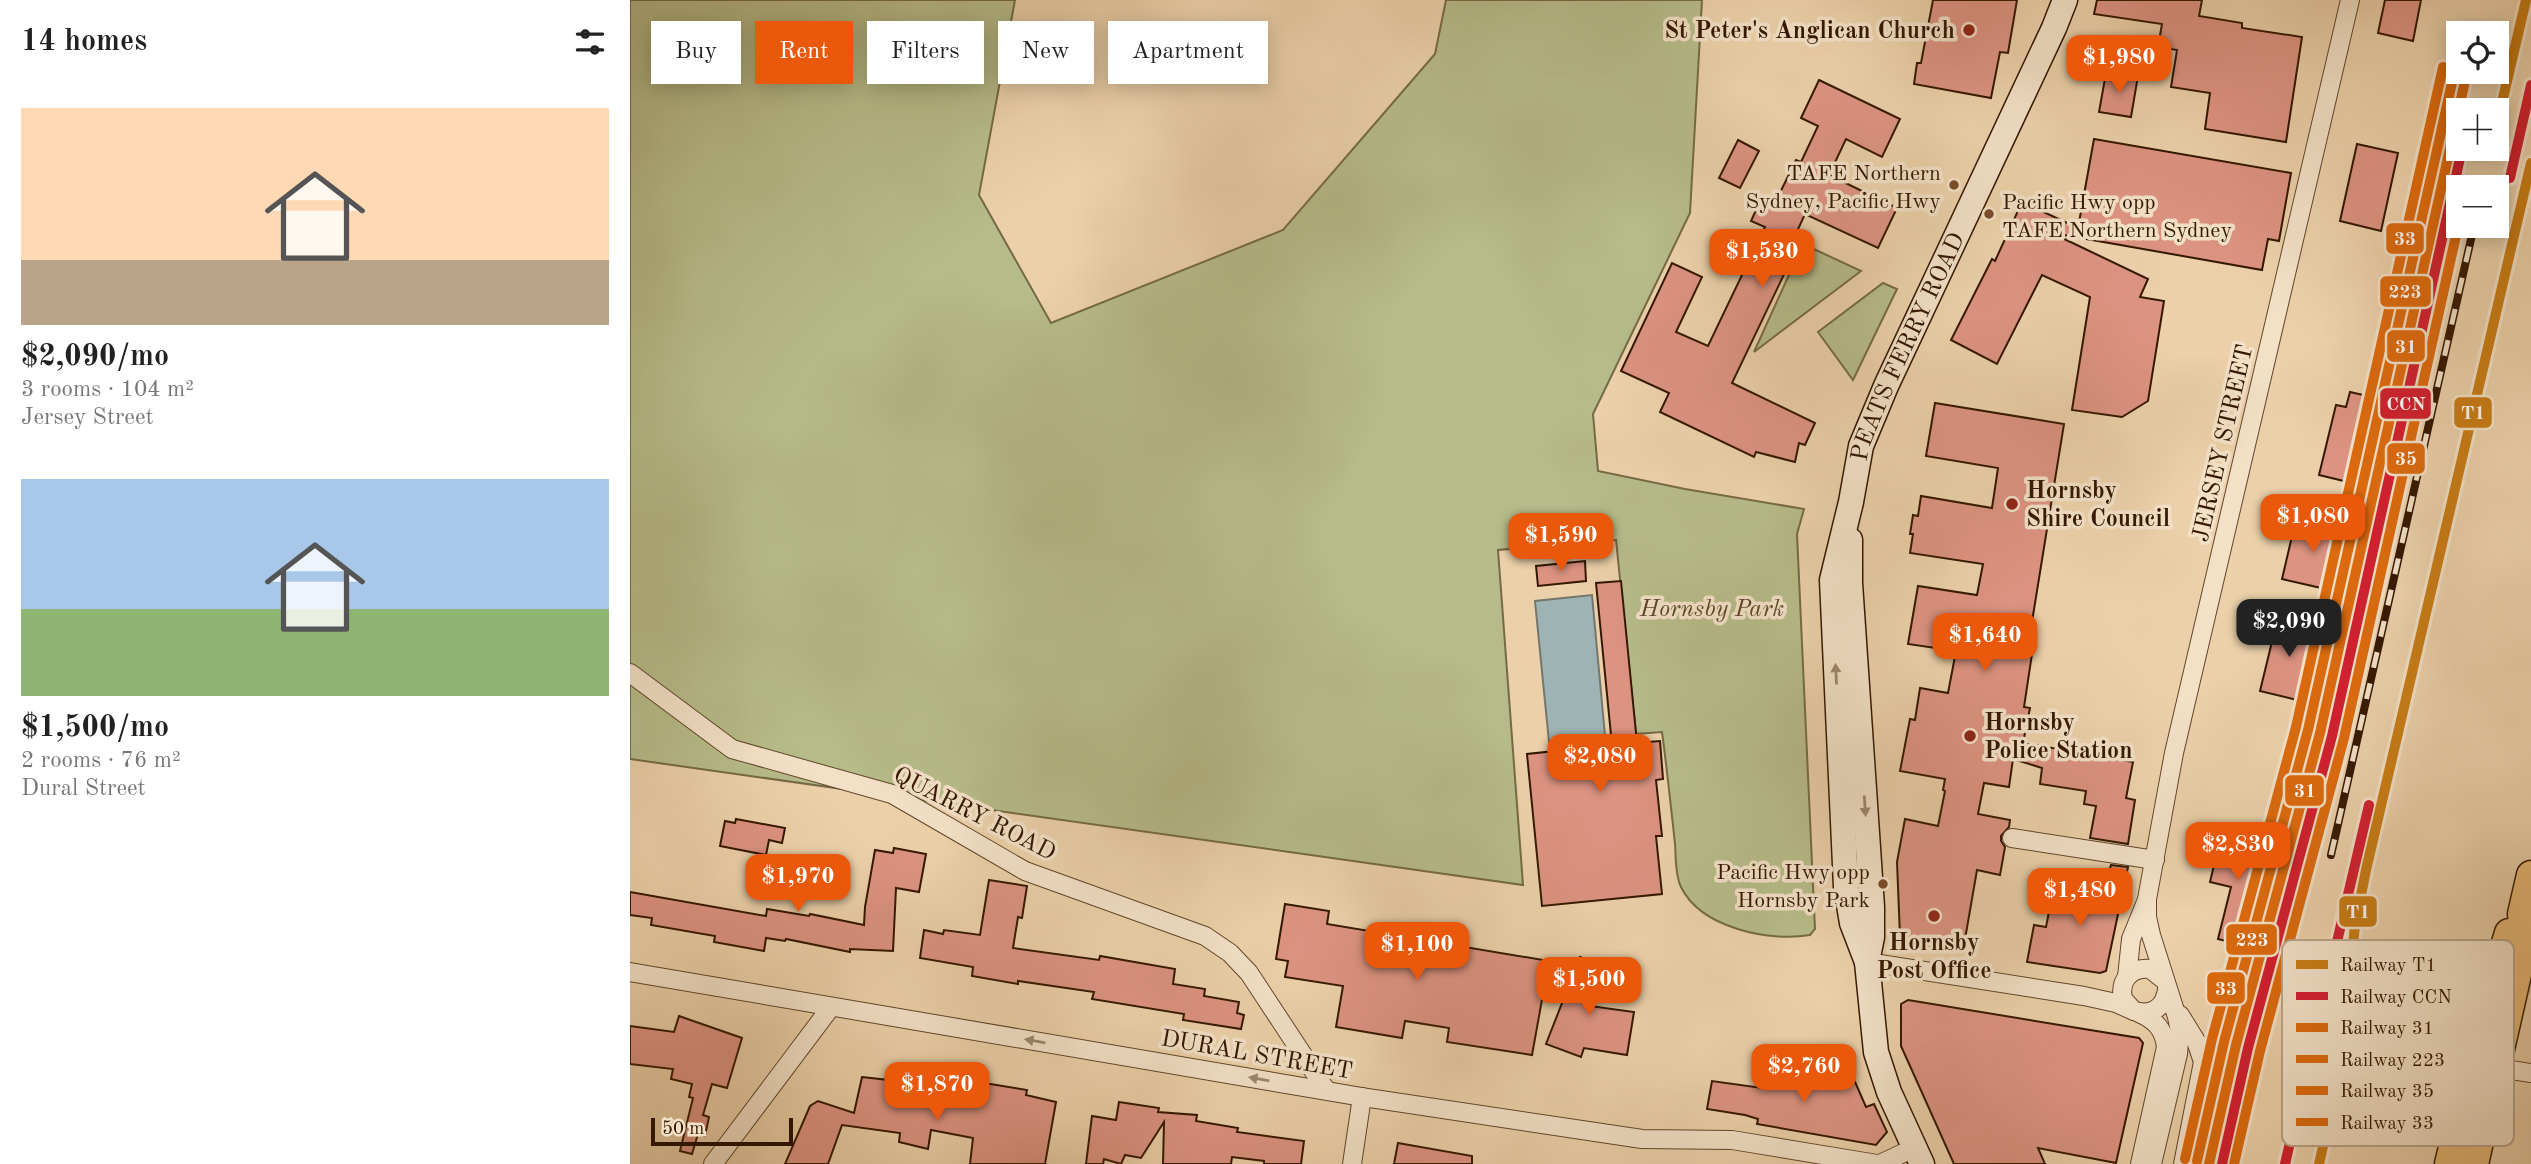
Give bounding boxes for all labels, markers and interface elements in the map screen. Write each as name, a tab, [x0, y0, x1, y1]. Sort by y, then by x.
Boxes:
place label: St Peter's Anglican Church	[1664, 20, 1955, 44]
chip: Buy	[651, 21, 741, 84]
chip: Rent	[755, 21, 853, 84]
chip: Filters	[867, 21, 984, 84]
chip: New	[998, 21, 1094, 84]
chip: Apartment	[1108, 21, 1268, 84]
map controls	[2446, 21, 2509, 238]
button: locate	[2446, 21, 2509, 84]
marker: St Peter's Anglican Church	[1961, 22, 1977, 38]
icon: filters	[571, 23, 609, 61]
text: 14 homes	[21, 27, 147, 57]
pin: $1,980	[2062, 36, 2176, 95]
text: $1,980	[2082, 46, 2156, 69]
button: +	[2446, 98, 2509, 161]
icon: home	[252, 153, 378, 279]
place label: TAFE Northern Sydney, Pacific Hwy	[1745, 163, 1941, 213]
button: −	[2446, 175, 2509, 238]
marker: TAFE Northern Sydney, Pacific Hwy	[1947, 178, 1961, 192]
place label: Pacific Hwy opp TAFE Northern Sydney	[2002, 192, 2232, 242]
marker: Pacific Hwy opp TAFE Northern Sydney	[1982, 207, 1996, 221]
line badge: 33	[2385, 222, 2425, 255]
pin: $1,530	[1705, 230, 1819, 289]
street label: PEATS FERRY ROAD	[1849, 230, 1970, 463]
text: 33	[2394, 231, 2416, 250]
text: $1,530	[1725, 240, 1799, 263]
line badge: 223	[2379, 275, 2432, 308]
text: 223	[2388, 284, 2422, 303]
line badge: 31	[2386, 329, 2426, 363]
text: 31	[2395, 339, 2417, 358]
text: $2,090/mo	[21, 342, 169, 372]
street label: JERSEY STREET	[2190, 342, 2258, 544]
text: 3 rooms · 104 m²	[21, 378, 194, 401]
line badge: CCN	[2379, 387, 2432, 420]
text: CCN	[2386, 396, 2426, 415]
line badge: T1	[2453, 396, 2493, 429]
text: T1	[2461, 405, 2485, 424]
text: Jersey Street	[21, 406, 154, 429]
line badge: 35	[2386, 442, 2426, 475]
text: 35	[2395, 451, 2417, 470]
place label: Hornsby Shire Council	[2026, 480, 2170, 532]
pin: $1,080	[2256, 494, 2370, 554]
marker: Hornsby Shire Council	[2004, 496, 2020, 512]
text: $1,080	[2276, 505, 2350, 528]
pin: $1,590	[1504, 514, 1618, 573]
icon: home	[252, 524, 378, 650]
text: $1,590	[1524, 524, 1598, 547]
park label: Hornsby Park	[1639, 598, 1784, 622]
pin: $2,090	[2232, 600, 2346, 659]
text: $2,090	[2252, 610, 2326, 633]
pin: $1,640	[1928, 614, 2042, 673]
text: $1,640	[1948, 624, 2022, 647]
one-way arrow	[1830, 662, 1841, 684]
place label: Hornsby Police Station	[1984, 712, 2133, 764]
text: $1,500/mo	[21, 713, 169, 743]
marker: Hornsby Police Station	[1962, 728, 1978, 744]
pin: $2,080	[1543, 734, 1657, 794]
text: $2,080	[1563, 745, 1637, 768]
text: 2 rooms · 76 m²	[21, 749, 181, 772]
street label: QUARRY ROAD	[889, 764, 1059, 866]
line badge: 31	[2284, 774, 2325, 807]
text: Dural Street	[21, 777, 146, 800]
text: 31	[2294, 783, 2316, 802]
one-way arrow	[1860, 795, 1871, 817]
pin: $2,830	[2181, 822, 2295, 882]
text: $2,830	[2201, 833, 2275, 856]
pin: $1,970	[741, 855, 855, 914]
place label: Pacific Hwy opp Hornsby Park	[1716, 862, 1870, 912]
text: $1,970	[761, 865, 835, 888]
pin: $1,480	[2023, 869, 2137, 928]
marker: Pacific Hwy opp Hornsby Park	[1876, 877, 1890, 891]
text: $1,480	[2043, 879, 2117, 902]
line badge: T1	[2338, 895, 2378, 928]
text: T1	[2346, 904, 2370, 923]
marker: Hornsby Post Office	[1926, 908, 1942, 924]
pin: $1,100	[1360, 922, 1474, 982]
line badge: 223	[2225, 923, 2278, 956]
place label: Hornsby Post Office	[1876, 932, 1992, 984]
text: 223	[2235, 932, 2269, 951]
text: $1,100	[1380, 933, 1454, 956]
legend	[2282, 940, 2514, 1146]
text: Railway T1	[2340, 957, 2436, 976]
pin: $1,500	[1532, 958, 1646, 1017]
text: $1,500	[1552, 968, 1626, 991]
line badge: 33	[2206, 971, 2246, 1005]
text: 33	[2215, 981, 2237, 1000]
text: Railway CCN	[2340, 989, 2452, 1008]
text: Railway 31	[2340, 1020, 2434, 1039]
street label: DURAL STREET	[1159, 1027, 1354, 1085]
one-way arrow	[1023, 1035, 1045, 1046]
pin: $2,760	[1747, 1044, 1861, 1104]
text: Railway 223	[2340, 1052, 2445, 1071]
text: $2,760	[1767, 1055, 1841, 1078]
pin: $1,870	[880, 1062, 994, 1122]
text: $1,870	[900, 1073, 974, 1096]
one-way arrow	[1248, 1073, 1270, 1084]
text: Railway 35	[2340, 1083, 2434, 1102]
scale bar	[651, 1115, 793, 1147]
text: Railway 33	[2340, 1115, 2434, 1134]
text: 50 m	[662, 1120, 704, 1139]

